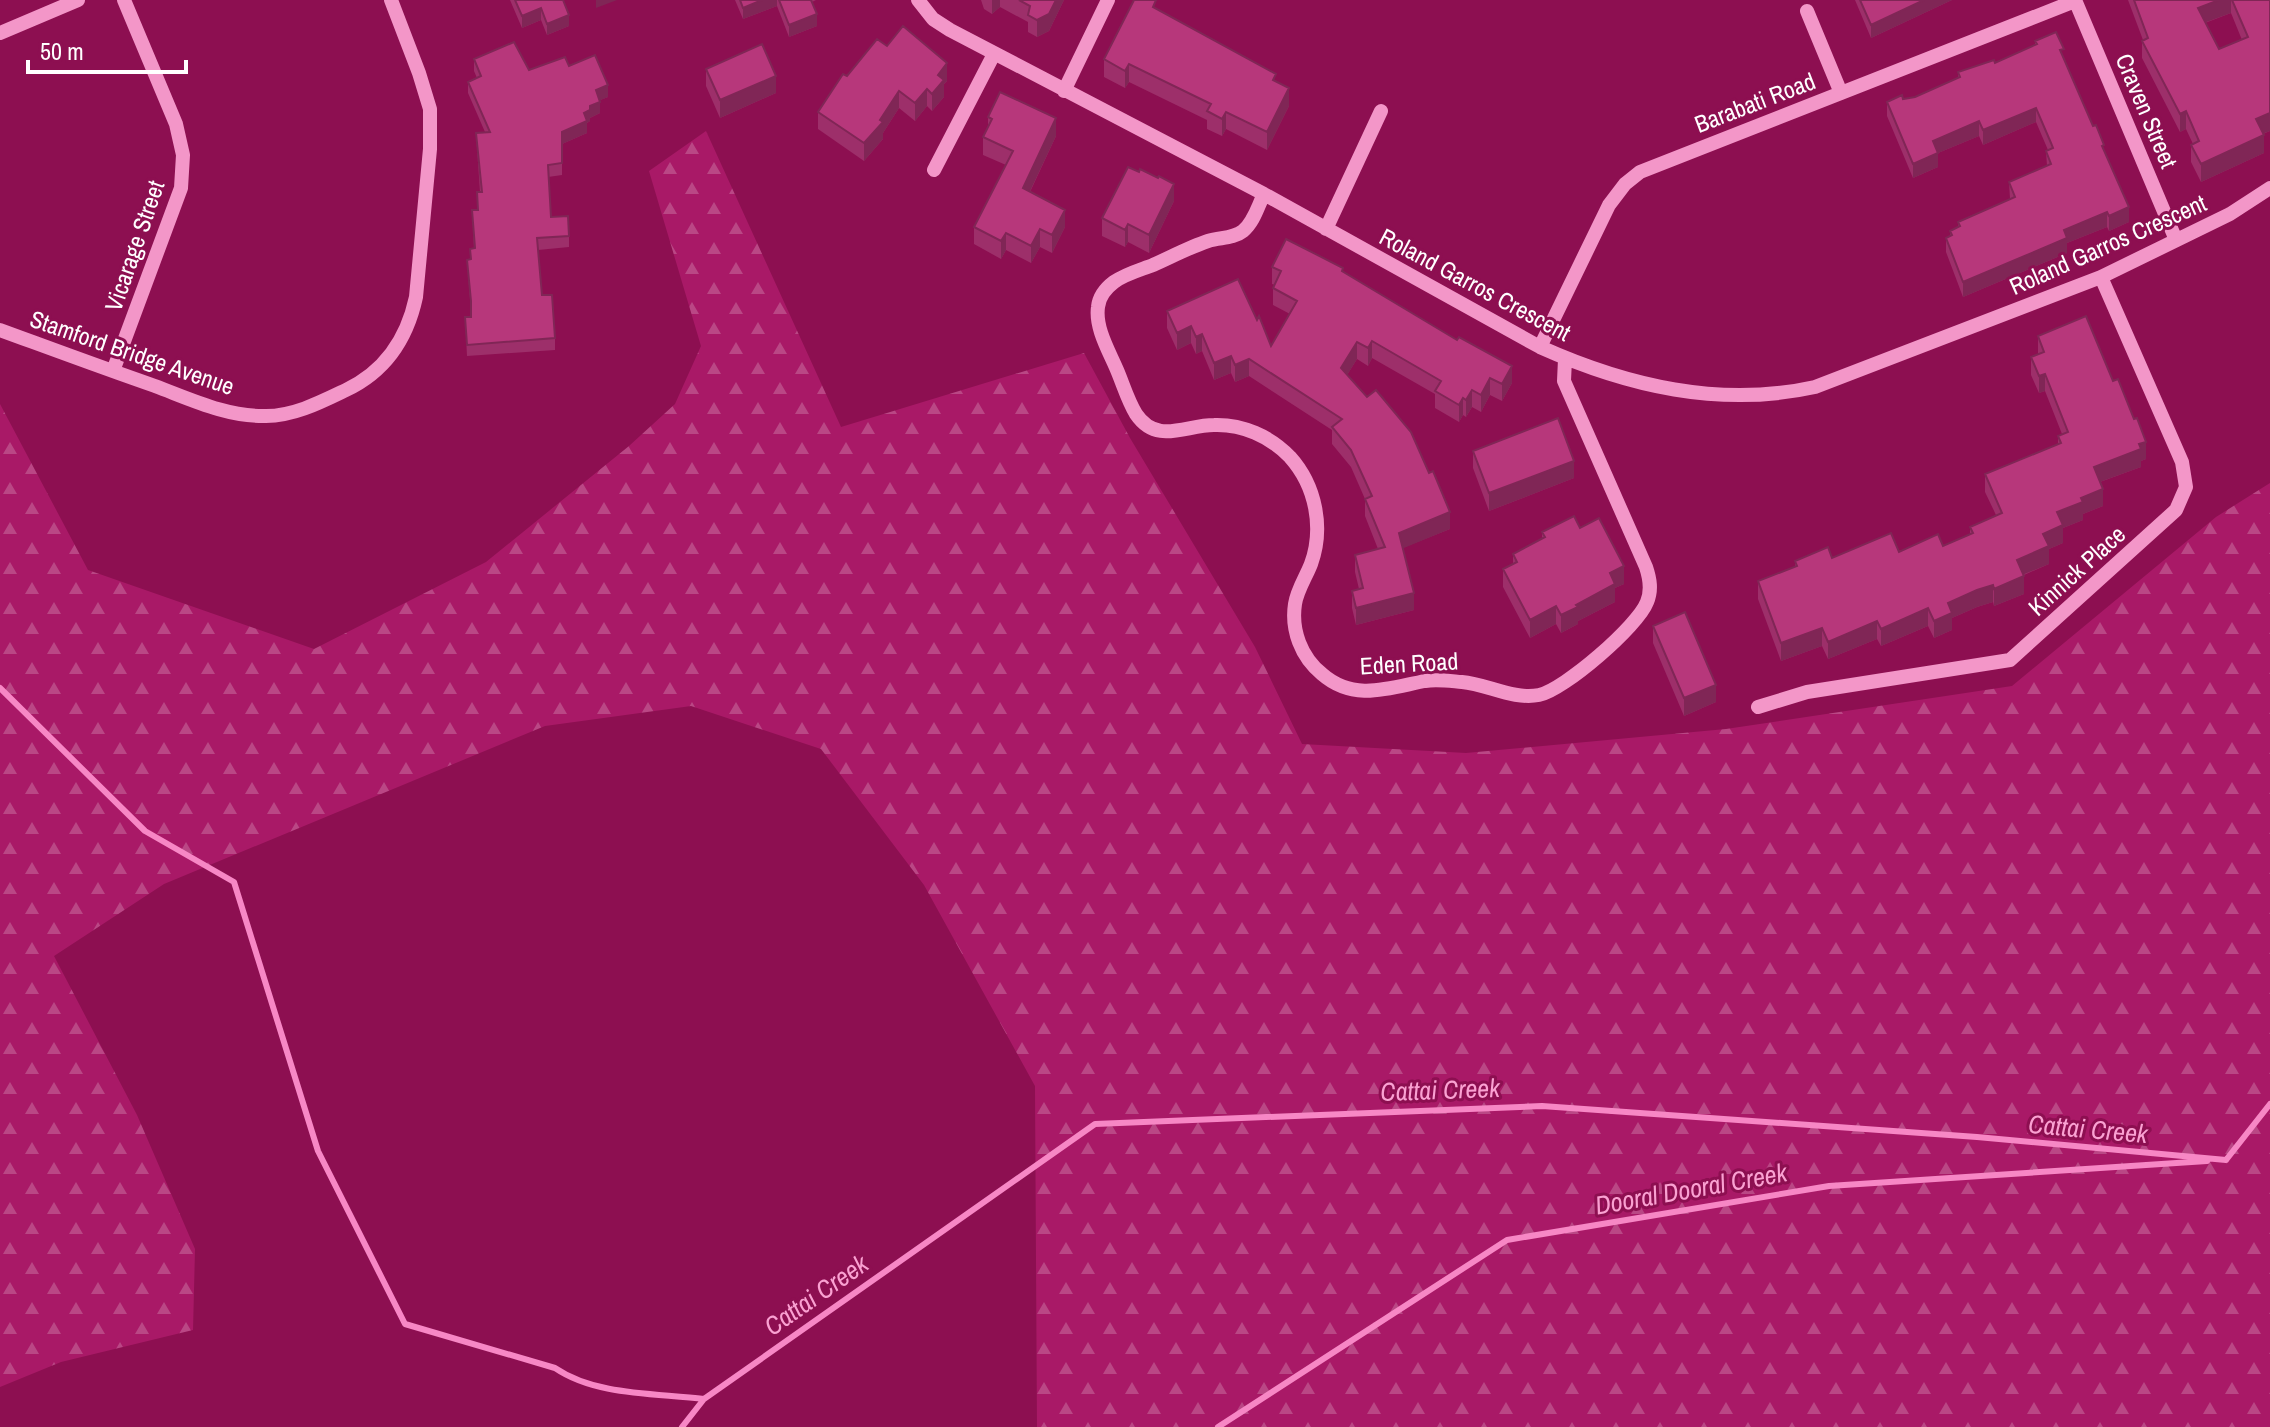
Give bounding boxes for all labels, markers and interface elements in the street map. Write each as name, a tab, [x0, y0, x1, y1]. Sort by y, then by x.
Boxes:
scale bar	[28, 24, 186, 74]
text: 50 m	[40, 35, 84, 67]
street label: Craven Street	[2108, 48, 2186, 173]
street label: Barabati Road	[1690, 64, 1820, 140]
street label: Vicarage Street	[97, 175, 172, 315]
street label: Roland Garros Crescent	[2004, 186, 2212, 302]
street label: Roland Garros Crescent	[1374, 220, 1577, 348]
street label: Stamford Bridge Avenue	[26, 302, 239, 402]
street label: Kinnick Place	[2021, 518, 2132, 622]
street label: Eden Road	[1359, 644, 1459, 682]
water label: Cattai Creek	[1380, 1070, 1502, 1109]
water label: Cattai Creek	[2027, 1106, 2151, 1151]
water label: Dooral Dooral Creek	[1592, 1154, 1791, 1223]
water label: Cattai Creek	[757, 1245, 876, 1343]

